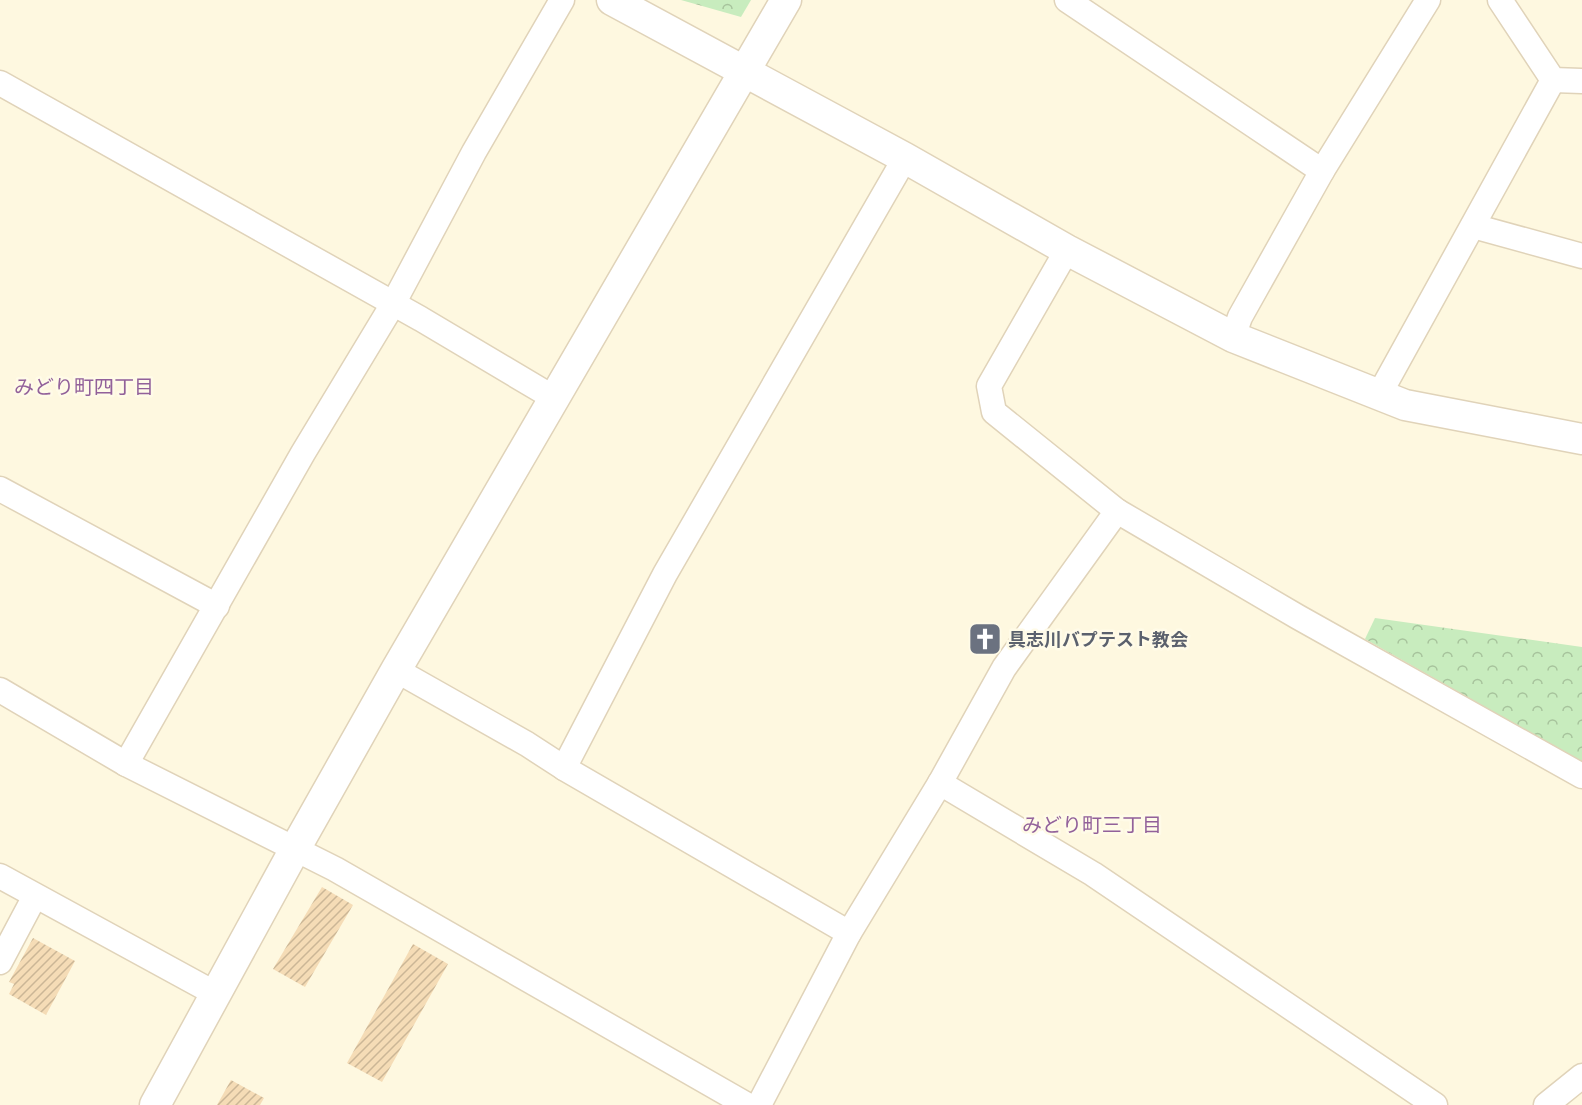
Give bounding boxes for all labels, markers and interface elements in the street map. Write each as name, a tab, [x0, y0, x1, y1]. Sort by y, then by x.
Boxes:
district label: みどり町四丁目	[14, 373, 154, 400]
church icon: 具志川バプテスト教会	[967, 621, 1003, 657]
place label: 具志川バプテスト教会	[1008, 627, 1188, 651]
district label: みどり町三丁目	[1022, 811, 1162, 838]

